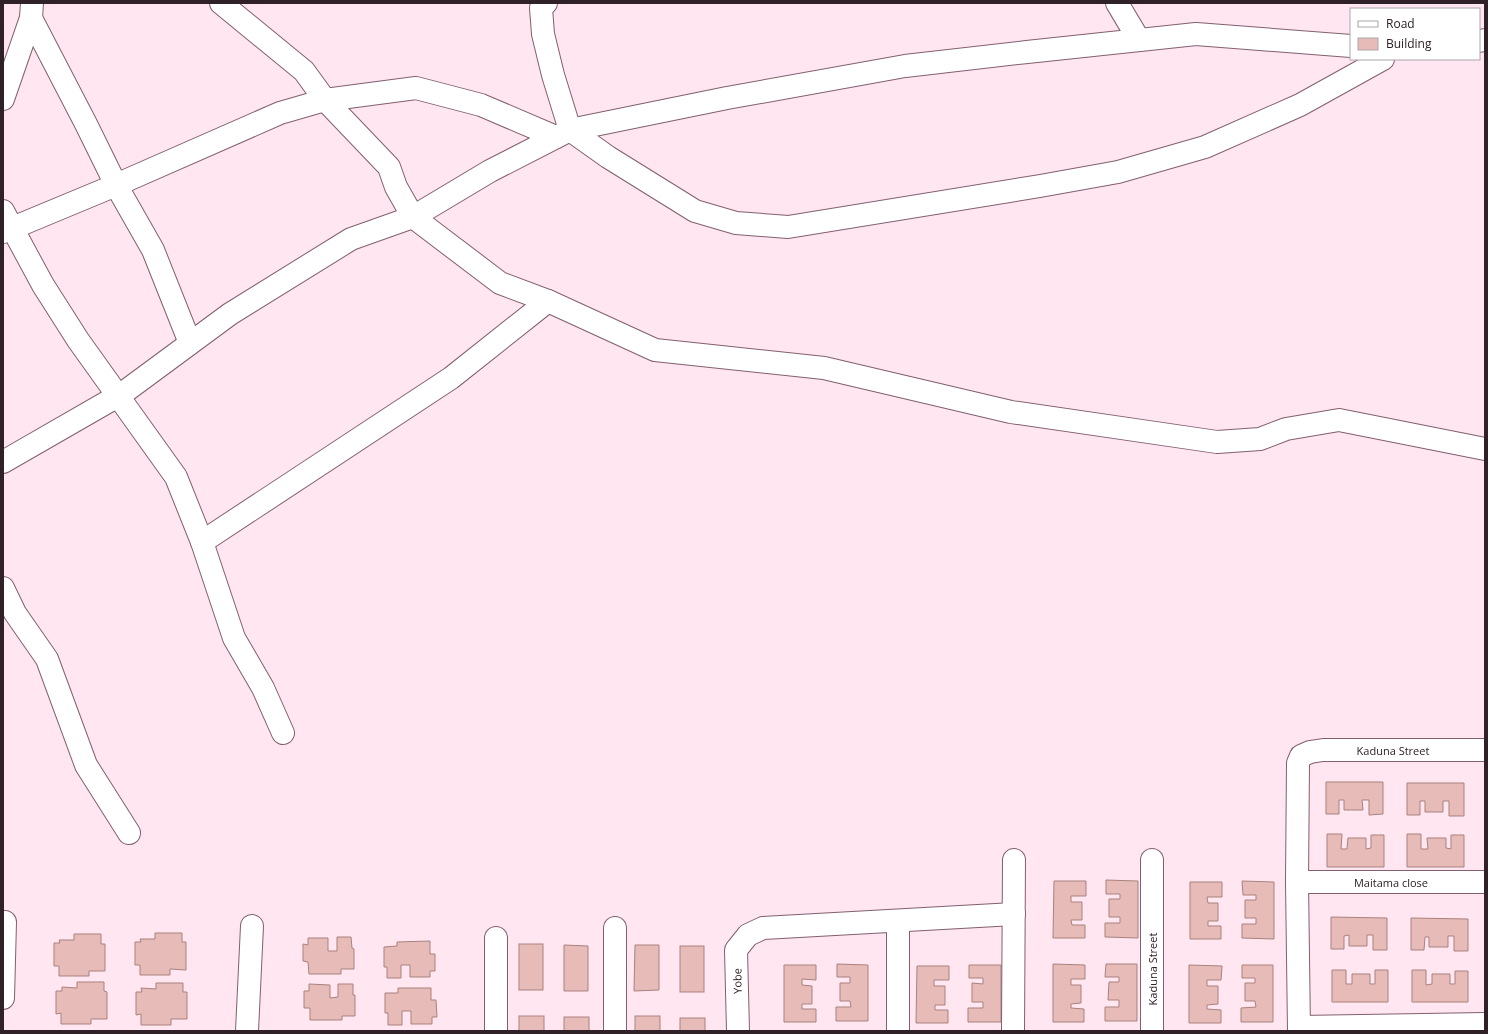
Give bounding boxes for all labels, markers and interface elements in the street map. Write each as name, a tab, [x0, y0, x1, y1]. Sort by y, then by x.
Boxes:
legend	[1350, 8, 1480, 60]
text: Road	[1386, 15, 1415, 32]
text: Building	[1386, 35, 1432, 52]
street label: Kaduna Street	[1357, 743, 1429, 758]
street label: Maitama close	[1354, 875, 1428, 890]
street label: Kaduna Street	[1145, 933, 1160, 1005]
street label: Yobe	[729, 968, 745, 994]

